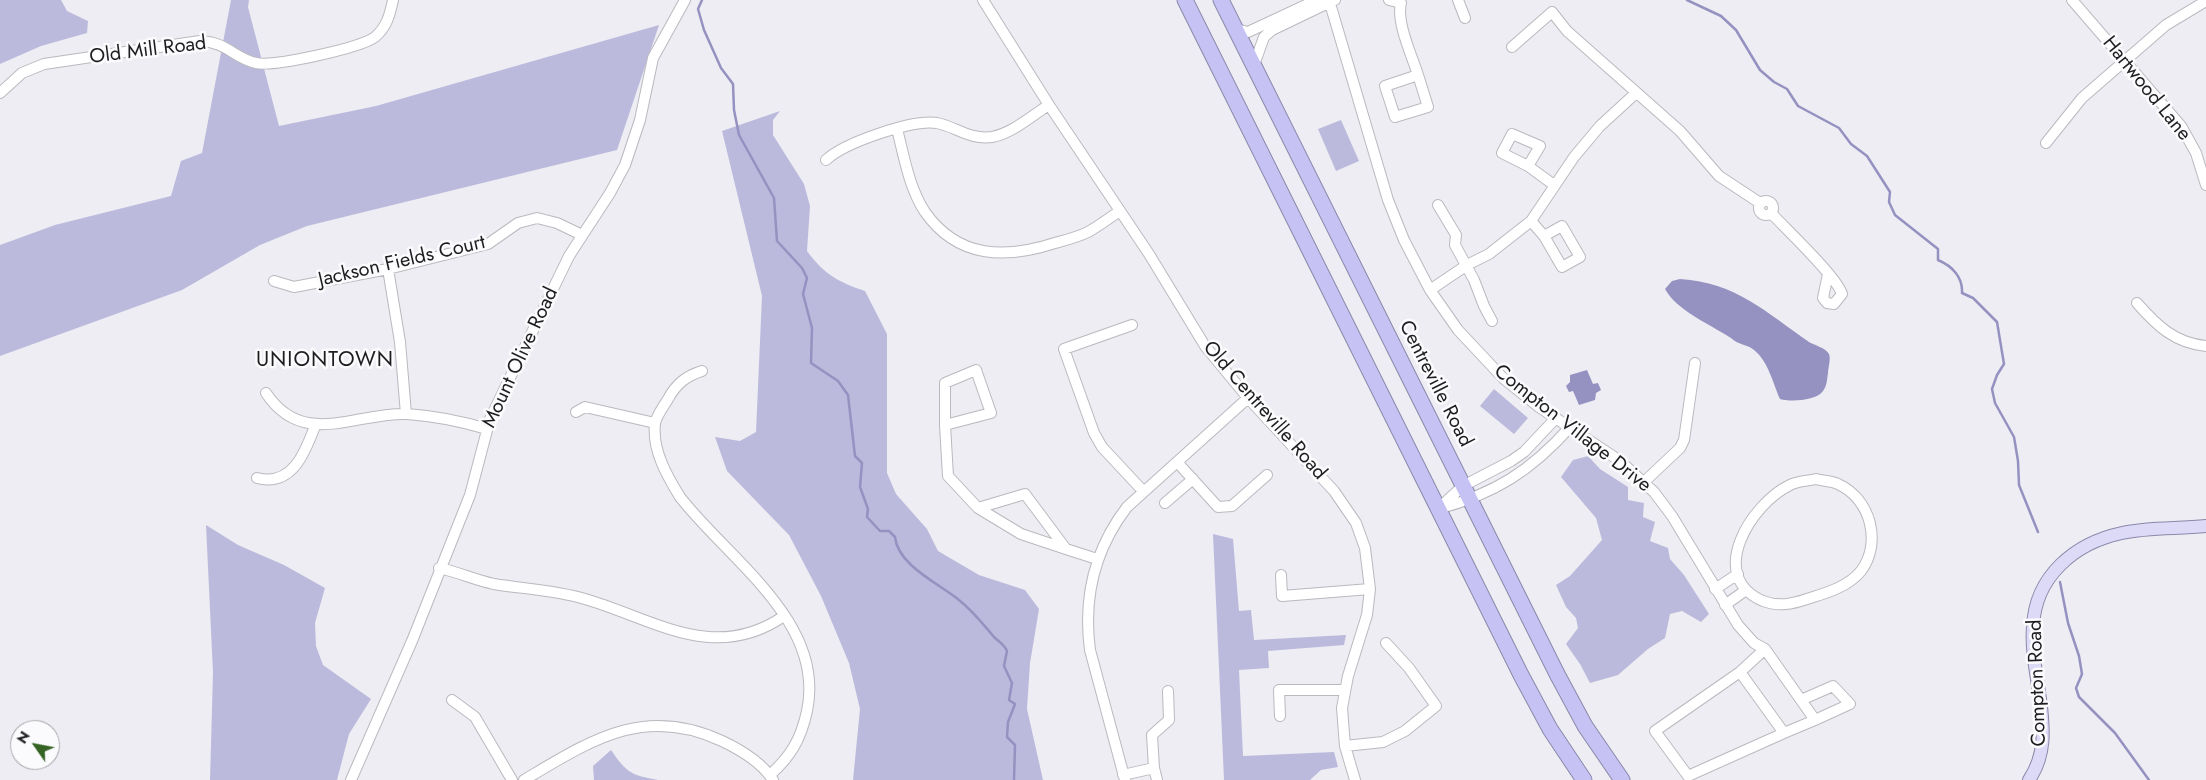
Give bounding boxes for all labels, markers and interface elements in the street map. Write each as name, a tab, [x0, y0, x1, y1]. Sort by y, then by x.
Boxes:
street label: Old Mill Road	[88, 32, 208, 70]
street label: Hartwood Lane	[2097, 32, 2195, 146]
street label: Jackson Fields Court	[316, 231, 488, 293]
street label: Mount Olive Road	[478, 284, 564, 432]
street label: Centreville Road	[1393, 317, 1477, 451]
street label: Old Centreville Road	[1197, 337, 1331, 485]
district label: UNIONTOWN	[255, 348, 395, 374]
street label: Compton Village Drive	[1488, 360, 1656, 498]
street label: Compton Road	[2024, 619, 2052, 747]
north arrow	[10, 720, 60, 770]
text: N	[12, 727, 35, 747]

